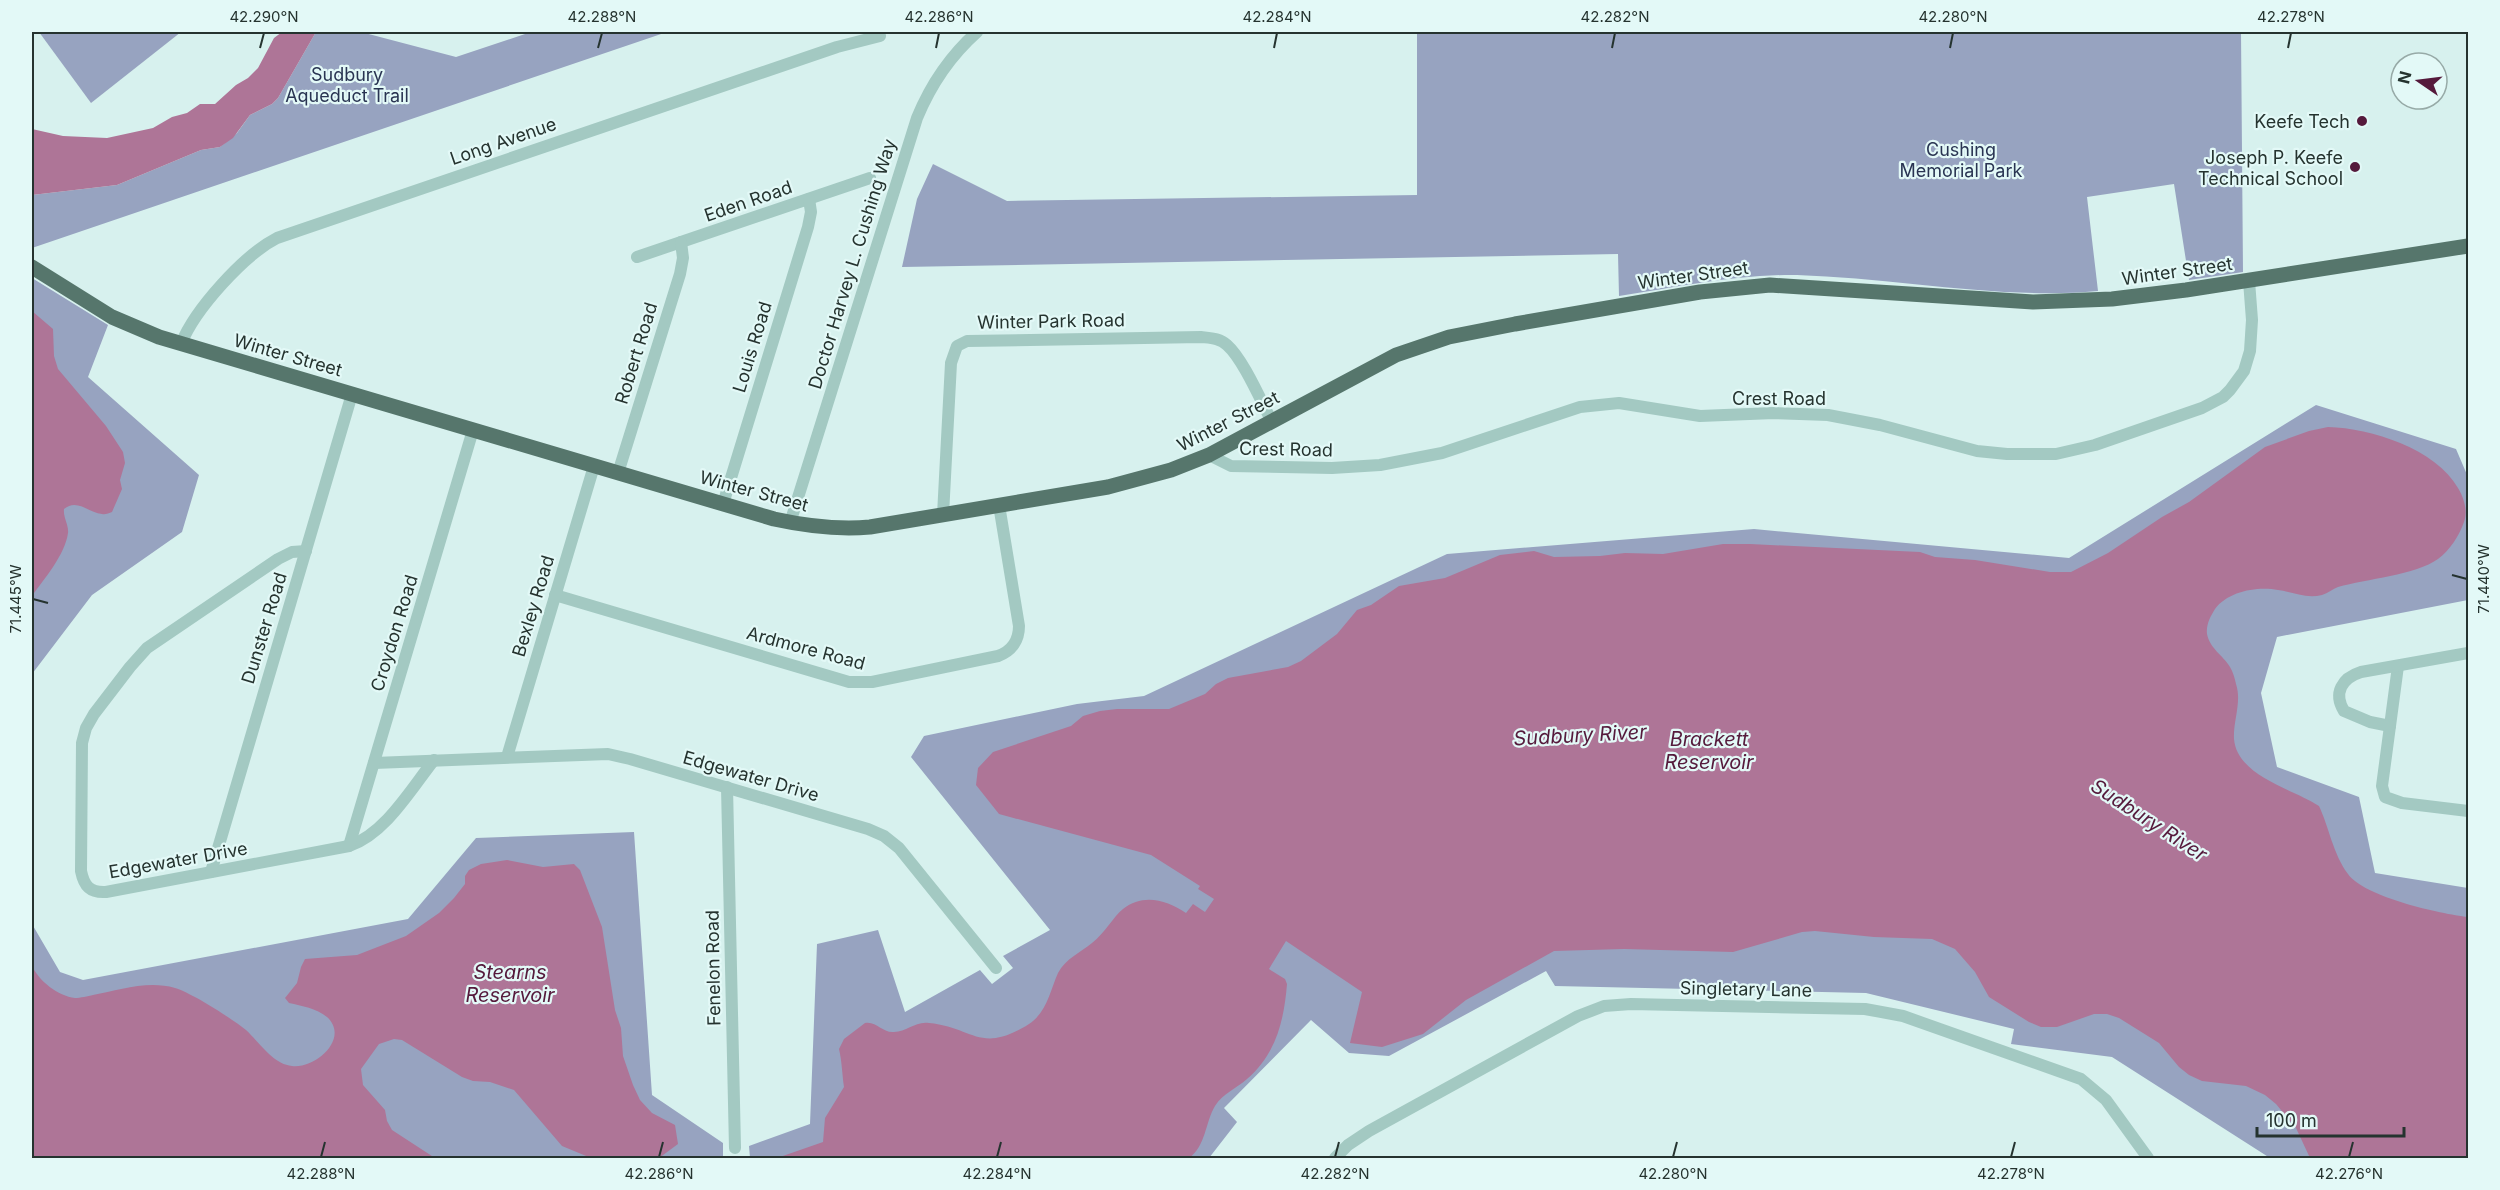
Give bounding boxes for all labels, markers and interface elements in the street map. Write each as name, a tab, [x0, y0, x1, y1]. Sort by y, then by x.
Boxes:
text: 42.290°N	[229, 7, 299, 26]
text: 42.288°N	[568, 7, 636, 26]
text: 42.286°N	[904, 7, 974, 26]
text: 42.284°N	[1242, 7, 1312, 26]
text: 42.282°N	[1581, 7, 1649, 26]
text: 42.280°N	[1918, 7, 1988, 26]
text: 42.278°N	[2257, 7, 2325, 26]
north arrow	[2389, 51, 2449, 111]
park label: Sudbury Aqueduct Trail	[285, 64, 409, 106]
text: N	[2393, 69, 2416, 86]
place label: Keefe Tech	[2254, 111, 2350, 132]
street label: Long Avenue	[447, 113, 559, 169]
marker: Keefe Tech	[2355, 114, 2369, 128]
street label: Doctor Harvey L. Cushing Way	[804, 136, 900, 392]
park label: Cushing Memorial Park	[1900, 139, 2023, 181]
place label: Joseph P. Keefe Technical School	[2198, 147, 2343, 189]
marker: Joseph P. Keefe Technical School	[2348, 160, 2362, 174]
street label: Eden Road	[701, 176, 795, 226]
street label: Winter Street	[2120, 253, 2234, 289]
street label: Winter Street	[1636, 257, 1750, 293]
street label: Louis Road	[728, 299, 776, 395]
street label: Robert Road	[611, 300, 661, 406]
street label: Winter Park Road	[977, 309, 1125, 333]
street label: Winter Street	[231, 330, 345, 380]
street label: Winter Street	[1174, 386, 1283, 456]
street label: Crest Road	[1732, 388, 1826, 409]
street label: Crest Road	[1239, 438, 1333, 460]
street label: Winter Street	[697, 466, 811, 516]
text: 71.440°W	[2474, 544, 2493, 614]
street label: Bexley Road	[508, 553, 558, 659]
text: 71.445°W	[6, 564, 25, 634]
street label: Dunster Road	[237, 570, 291, 686]
street label: Croydon Road	[366, 572, 422, 694]
street label: Ardmore Road	[744, 622, 868, 674]
water label: Sudbury River	[1513, 720, 1648, 750]
water label: Brackett Reservoir	[1664, 727, 1754, 774]
street label: Edgewater Drive	[681, 747, 821, 805]
water label: Sudbury River	[2087, 774, 2212, 867]
street label: Edgewater Drive	[107, 837, 249, 883]
street label: Fenelon Road	[701, 910, 725, 1026]
water label: Stearns Reservoir	[465, 960, 555, 1007]
street label: Singletary Lane	[1680, 977, 1812, 1001]
scale bar	[2257, 1100, 2404, 1138]
text: 100 m	[2266, 1110, 2317, 1131]
text: 42.288°N	[287, 1164, 355, 1183]
text: 42.286°N	[624, 1164, 694, 1183]
text: 42.284°N	[962, 1164, 1032, 1183]
text: 42.282°N	[1301, 1164, 1369, 1183]
text: 42.280°N	[1638, 1164, 1708, 1183]
text: 42.278°N	[1977, 1164, 2045, 1183]
text: 42.276°N	[2315, 1164, 2383, 1183]

